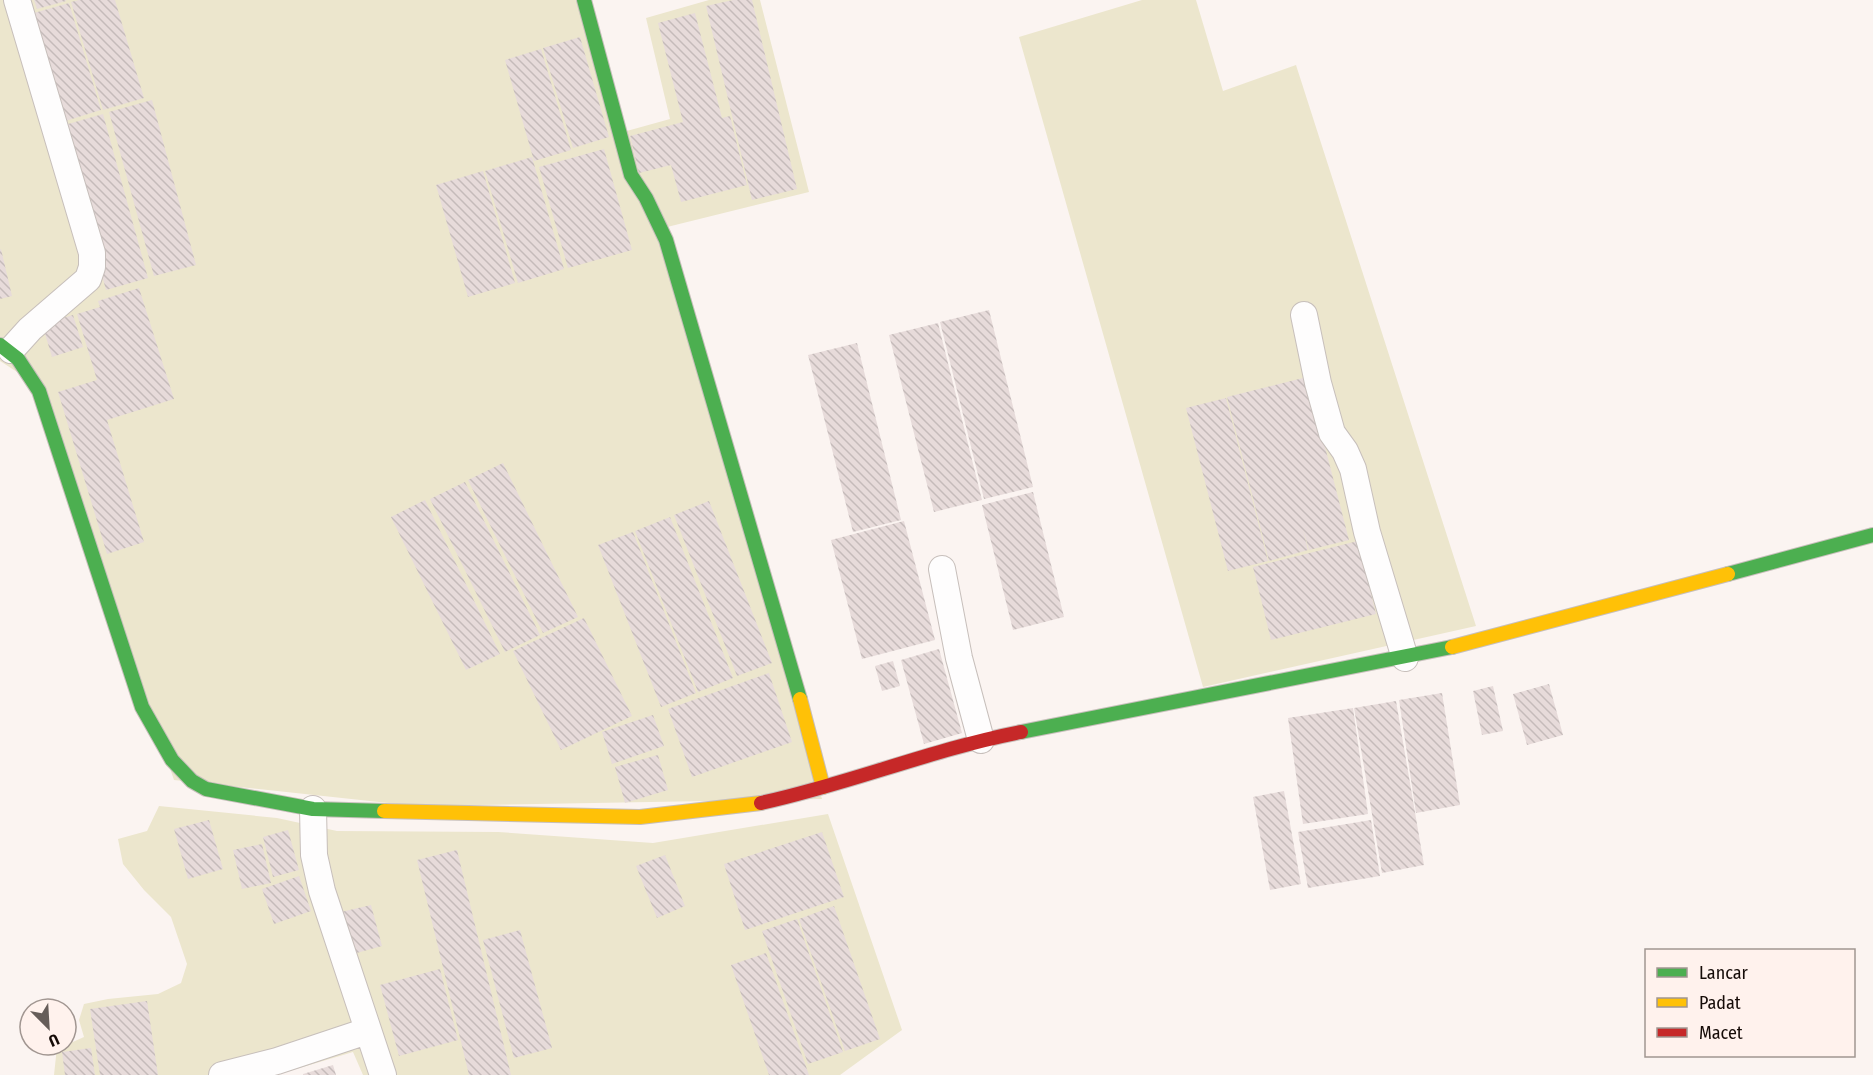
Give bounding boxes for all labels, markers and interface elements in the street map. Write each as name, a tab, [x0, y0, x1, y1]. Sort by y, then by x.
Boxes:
legend	[1645, 949, 1855, 1057]
text: Lancar	[1699, 962, 1748, 984]
text: Padat	[1699, 992, 1741, 1014]
north arrow	[18, 997, 78, 1057]
text: Macet	[1699, 1022, 1743, 1044]
text: U	[46, 1030, 62, 1051]

